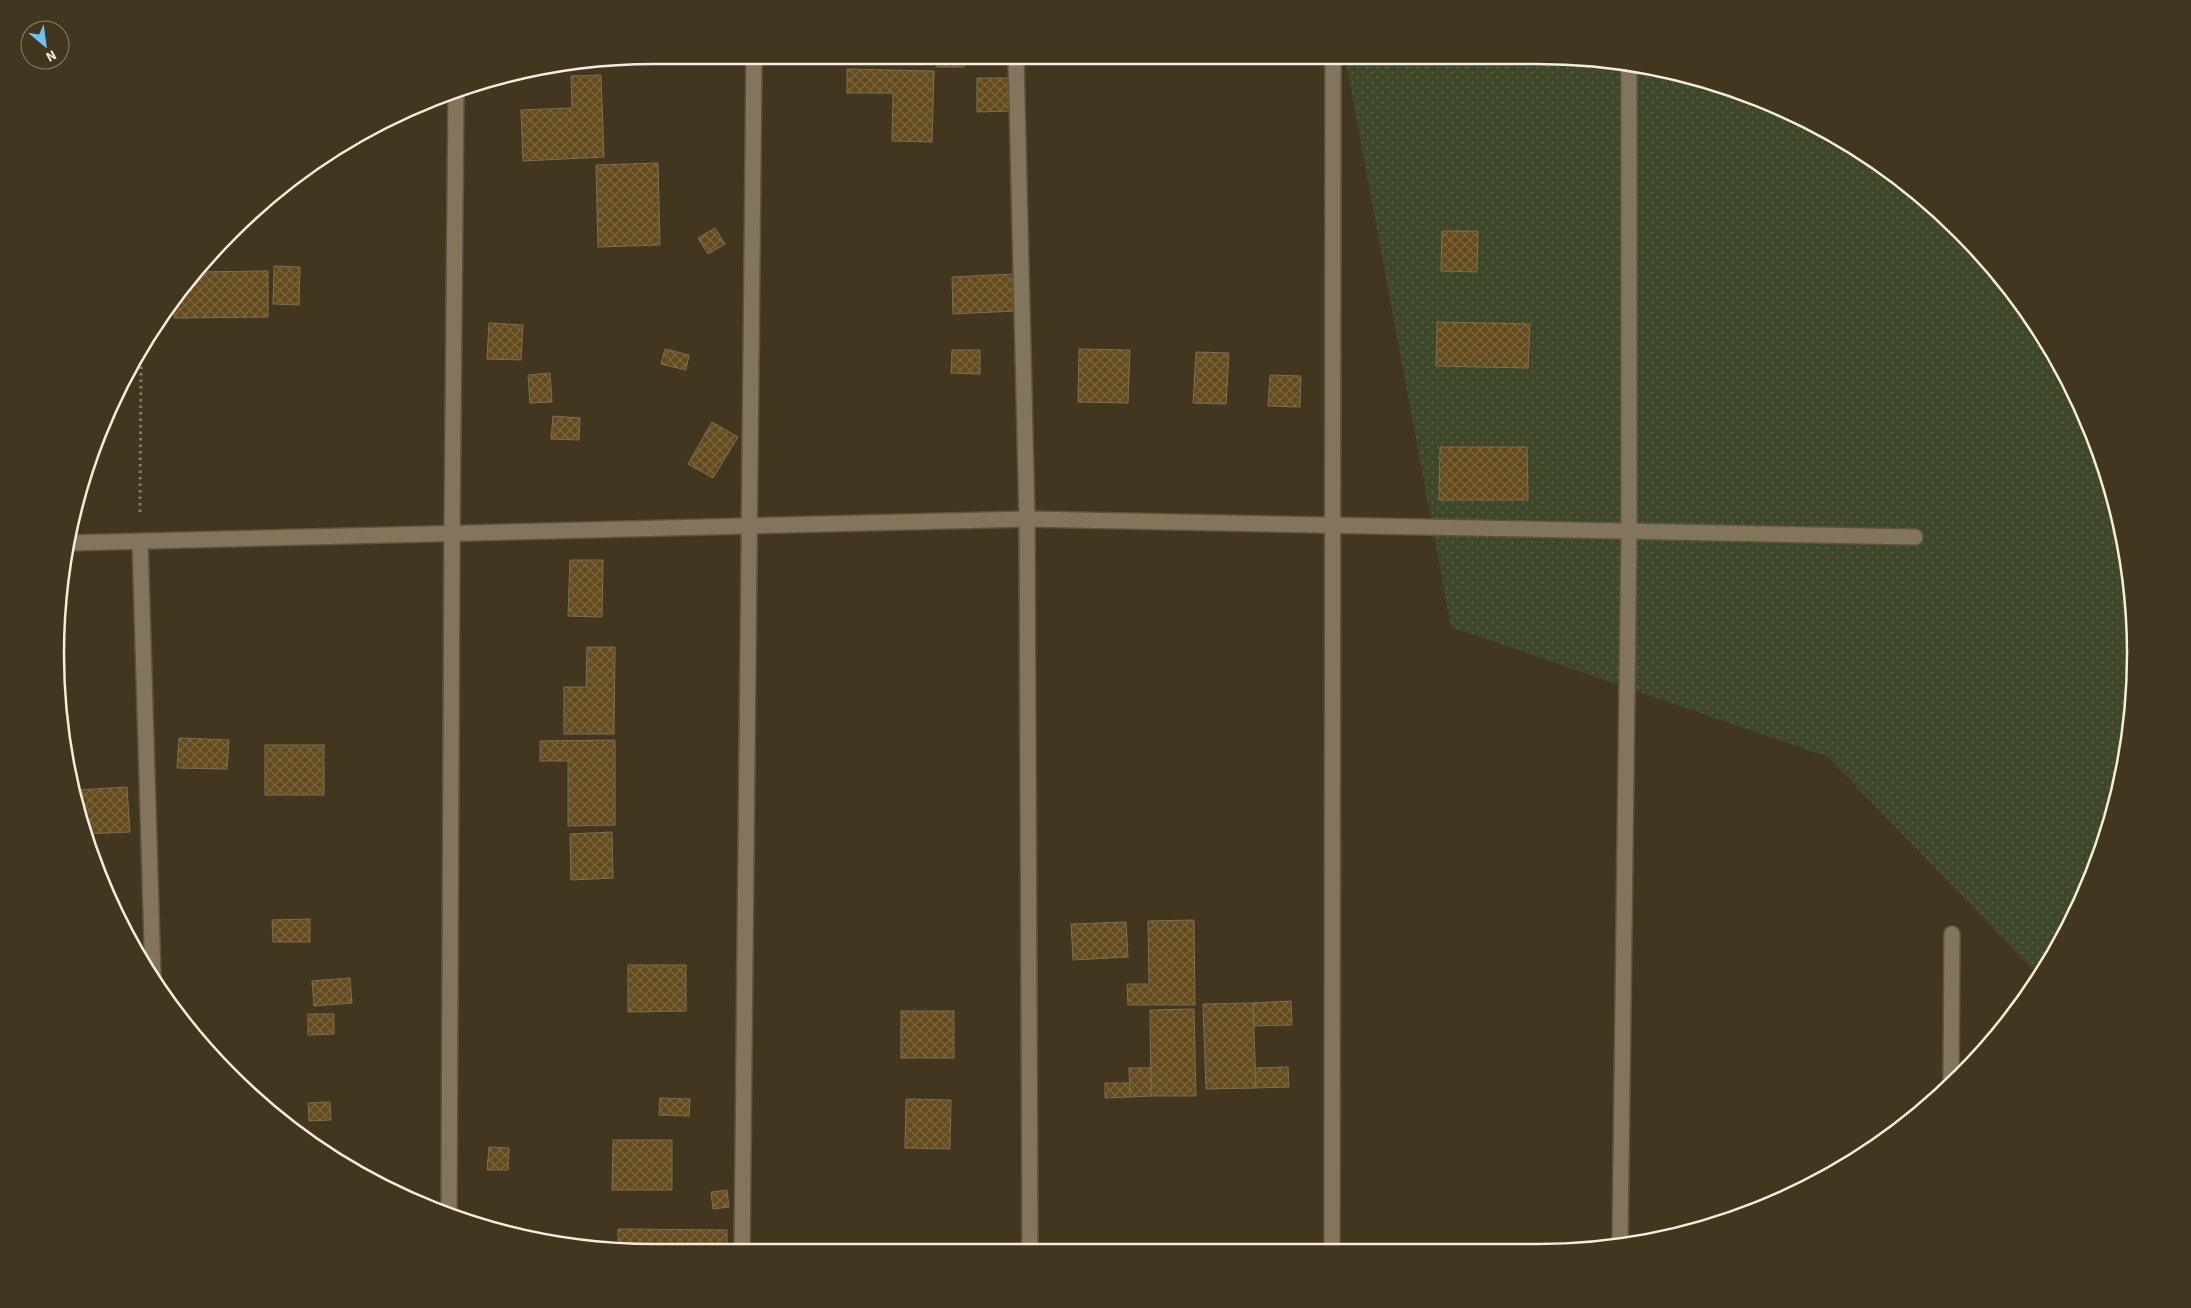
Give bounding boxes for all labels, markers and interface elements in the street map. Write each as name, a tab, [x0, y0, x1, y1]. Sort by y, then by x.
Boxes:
north arrow	[20, 20, 70, 70]
text: N	[42, 44, 60, 66]

